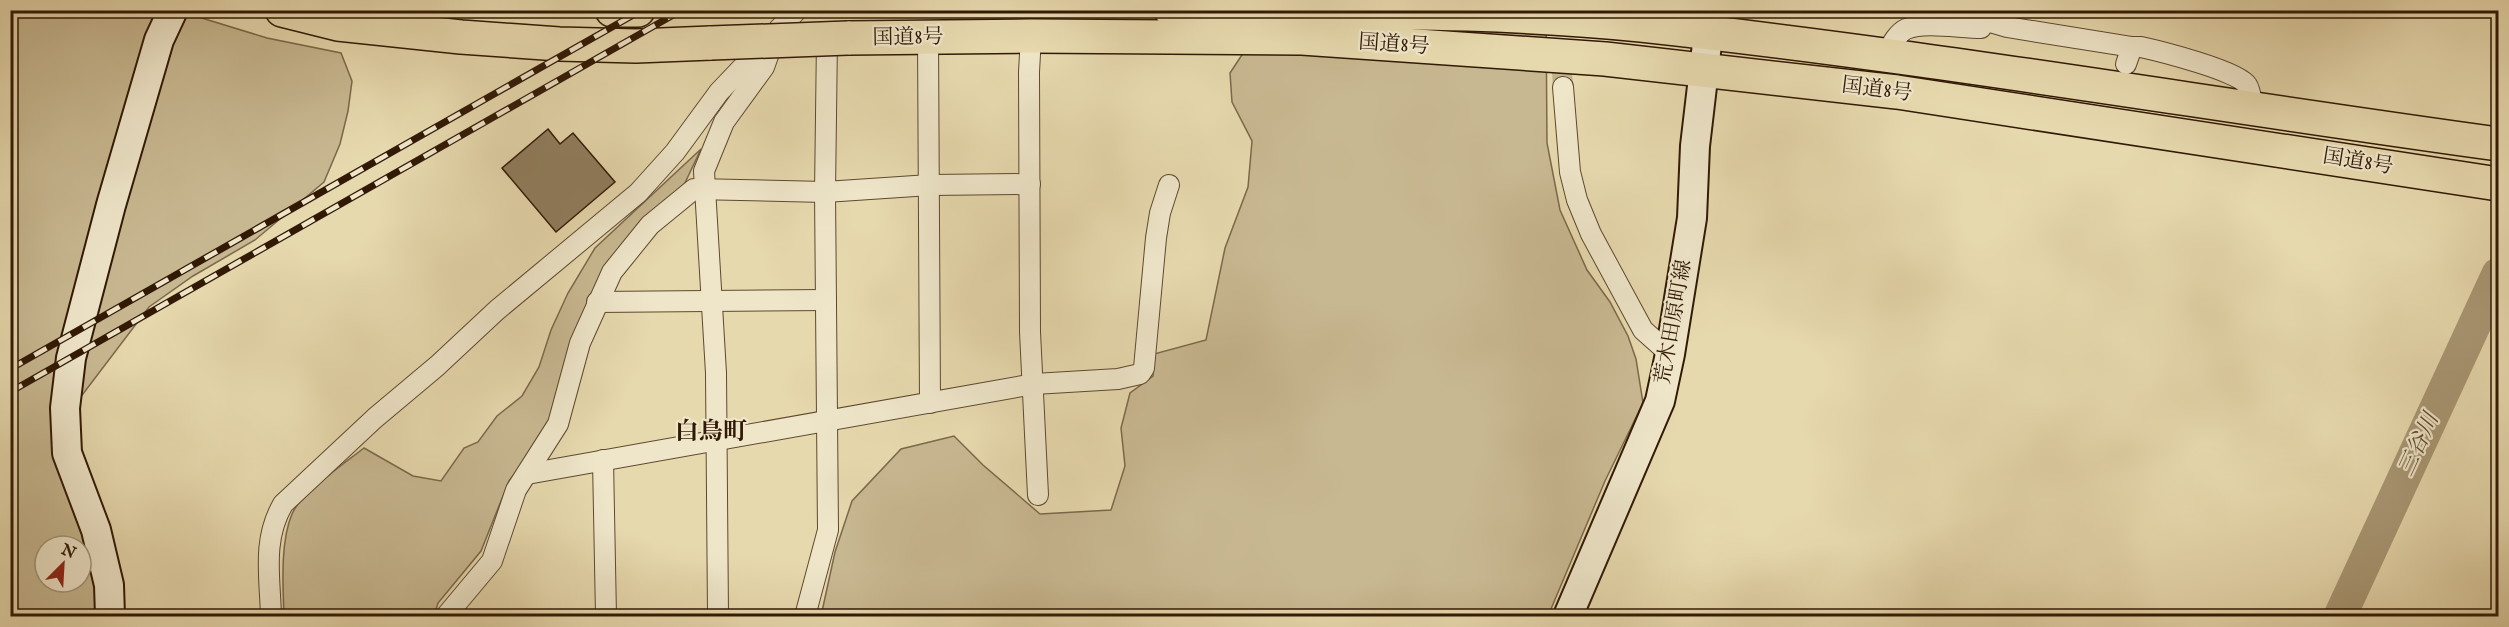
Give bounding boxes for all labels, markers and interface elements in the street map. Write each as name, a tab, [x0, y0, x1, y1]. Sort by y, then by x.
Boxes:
street label: 国道8号	[872, 24, 944, 52]
street label: 国道8号	[1358, 29, 1430, 61]
street label: 国道8号	[1840, 72, 1914, 108]
street label: 国道8号	[2321, 143, 2395, 181]
street label: 荒木田原町線	[1650, 258, 1698, 386]
water label: 三谷川	[2392, 407, 2446, 481]
district label: 白鳥町	[675, 417, 747, 448]
north arrow	[33, 534, 93, 594]
text: N	[57, 540, 79, 564]

